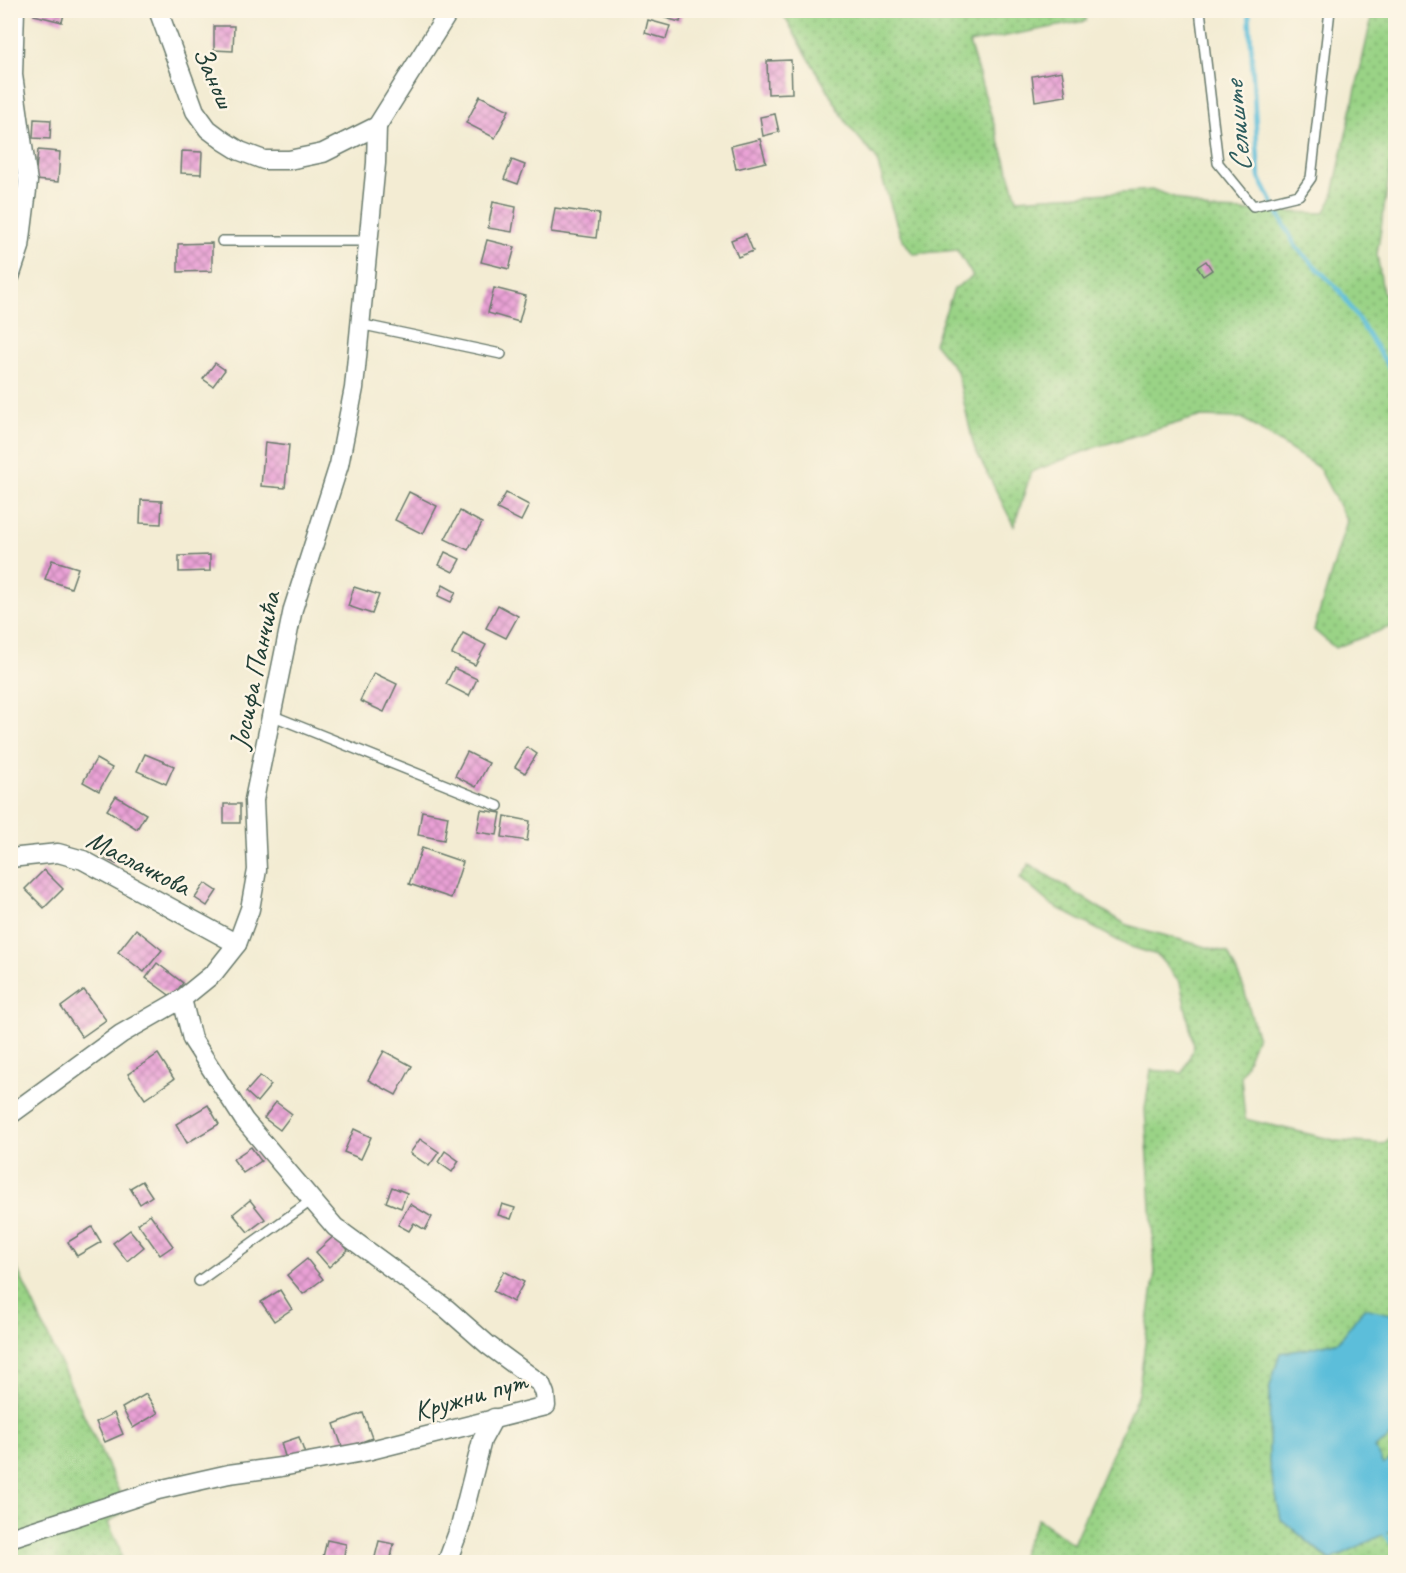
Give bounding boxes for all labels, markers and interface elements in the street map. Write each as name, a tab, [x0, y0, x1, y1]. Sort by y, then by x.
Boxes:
street label: Занош	[186, 41, 244, 115]
water label: Селиште	[1214, 76, 1260, 174]
street label: Јосифа Панчића	[220, 587, 289, 754]
street label: Маслачкова	[81, 822, 198, 904]
street label: Кружни пут	[409, 1362, 533, 1428]

